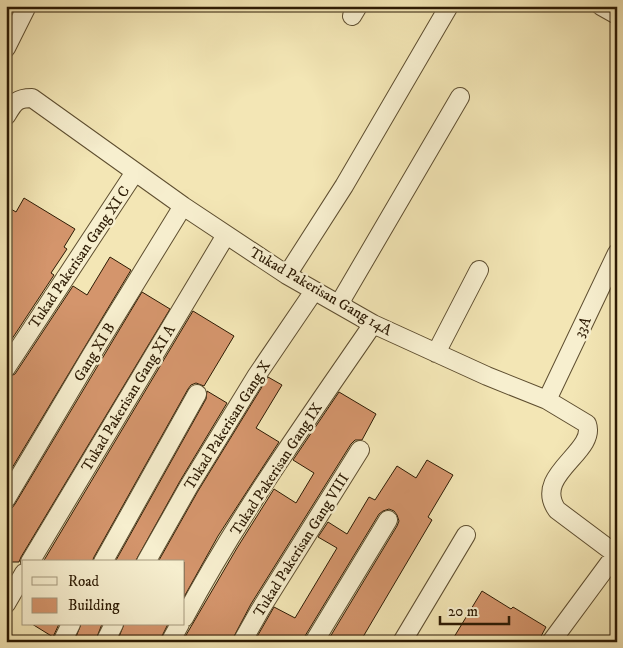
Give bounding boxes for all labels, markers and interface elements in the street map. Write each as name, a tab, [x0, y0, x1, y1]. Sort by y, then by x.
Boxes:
street label: Tukad Pakerisan Gang XI C	[25, 182, 134, 332]
street label: Tukad Pakerisan Gang 14A	[246, 243, 396, 340]
street label: 33A	[569, 313, 596, 341]
street label: Gang XI B	[70, 320, 119, 385]
street label: Tukad Pakerisan Gang XI A	[77, 321, 180, 475]
street label: Tukad Pakerisan Gang X	[180, 357, 275, 493]
street label: Tukad Pakerisan Gang IX	[226, 399, 327, 539]
street label: Tukad Pakerisan Gang VIII	[249, 470, 353, 621]
legend	[22, 560, 185, 626]
text: Road	[68, 572, 100, 591]
scale bar	[440, 593, 509, 625]
text: Building	[68, 596, 120, 615]
text: 20 m	[448, 602, 478, 621]

